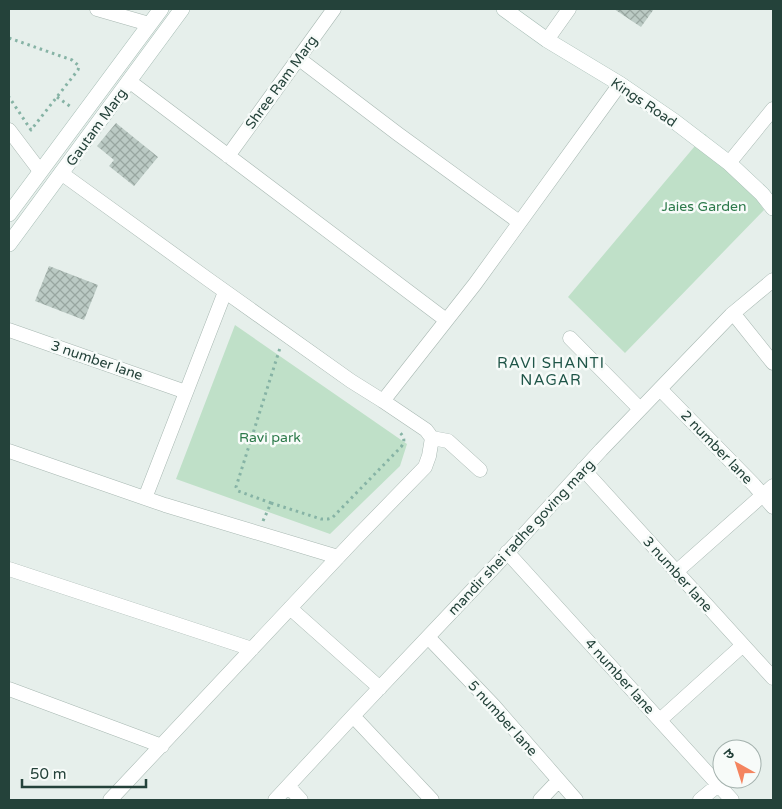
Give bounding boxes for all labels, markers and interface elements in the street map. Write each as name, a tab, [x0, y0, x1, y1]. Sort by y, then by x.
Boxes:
street label: Shree Ram Marg	[242, 32, 321, 132]
street label: Kings Road	[608, 74, 680, 131]
street label: Gautam Marg	[62, 85, 130, 170]
park label: Jaies Garden	[661, 198, 747, 215]
street label: 3 number lane	[49, 337, 145, 384]
district label: RAVI SHANTI NAGAR	[497, 354, 605, 389]
street label: 2 number lane	[677, 407, 756, 488]
park label: Ravi park	[239, 429, 301, 446]
street label: mandir shei radhe goving marg	[445, 456, 598, 619]
street label: 3 number lane	[639, 533, 716, 616]
street label: 4 number lane	[581, 635, 658, 718]
street label: 5 number lane	[464, 677, 541, 760]
north arrow	[712, 739, 762, 789]
text: उ	[721, 745, 738, 763]
scale bar	[22, 756, 146, 788]
text: 50 m	[30, 765, 67, 783]

